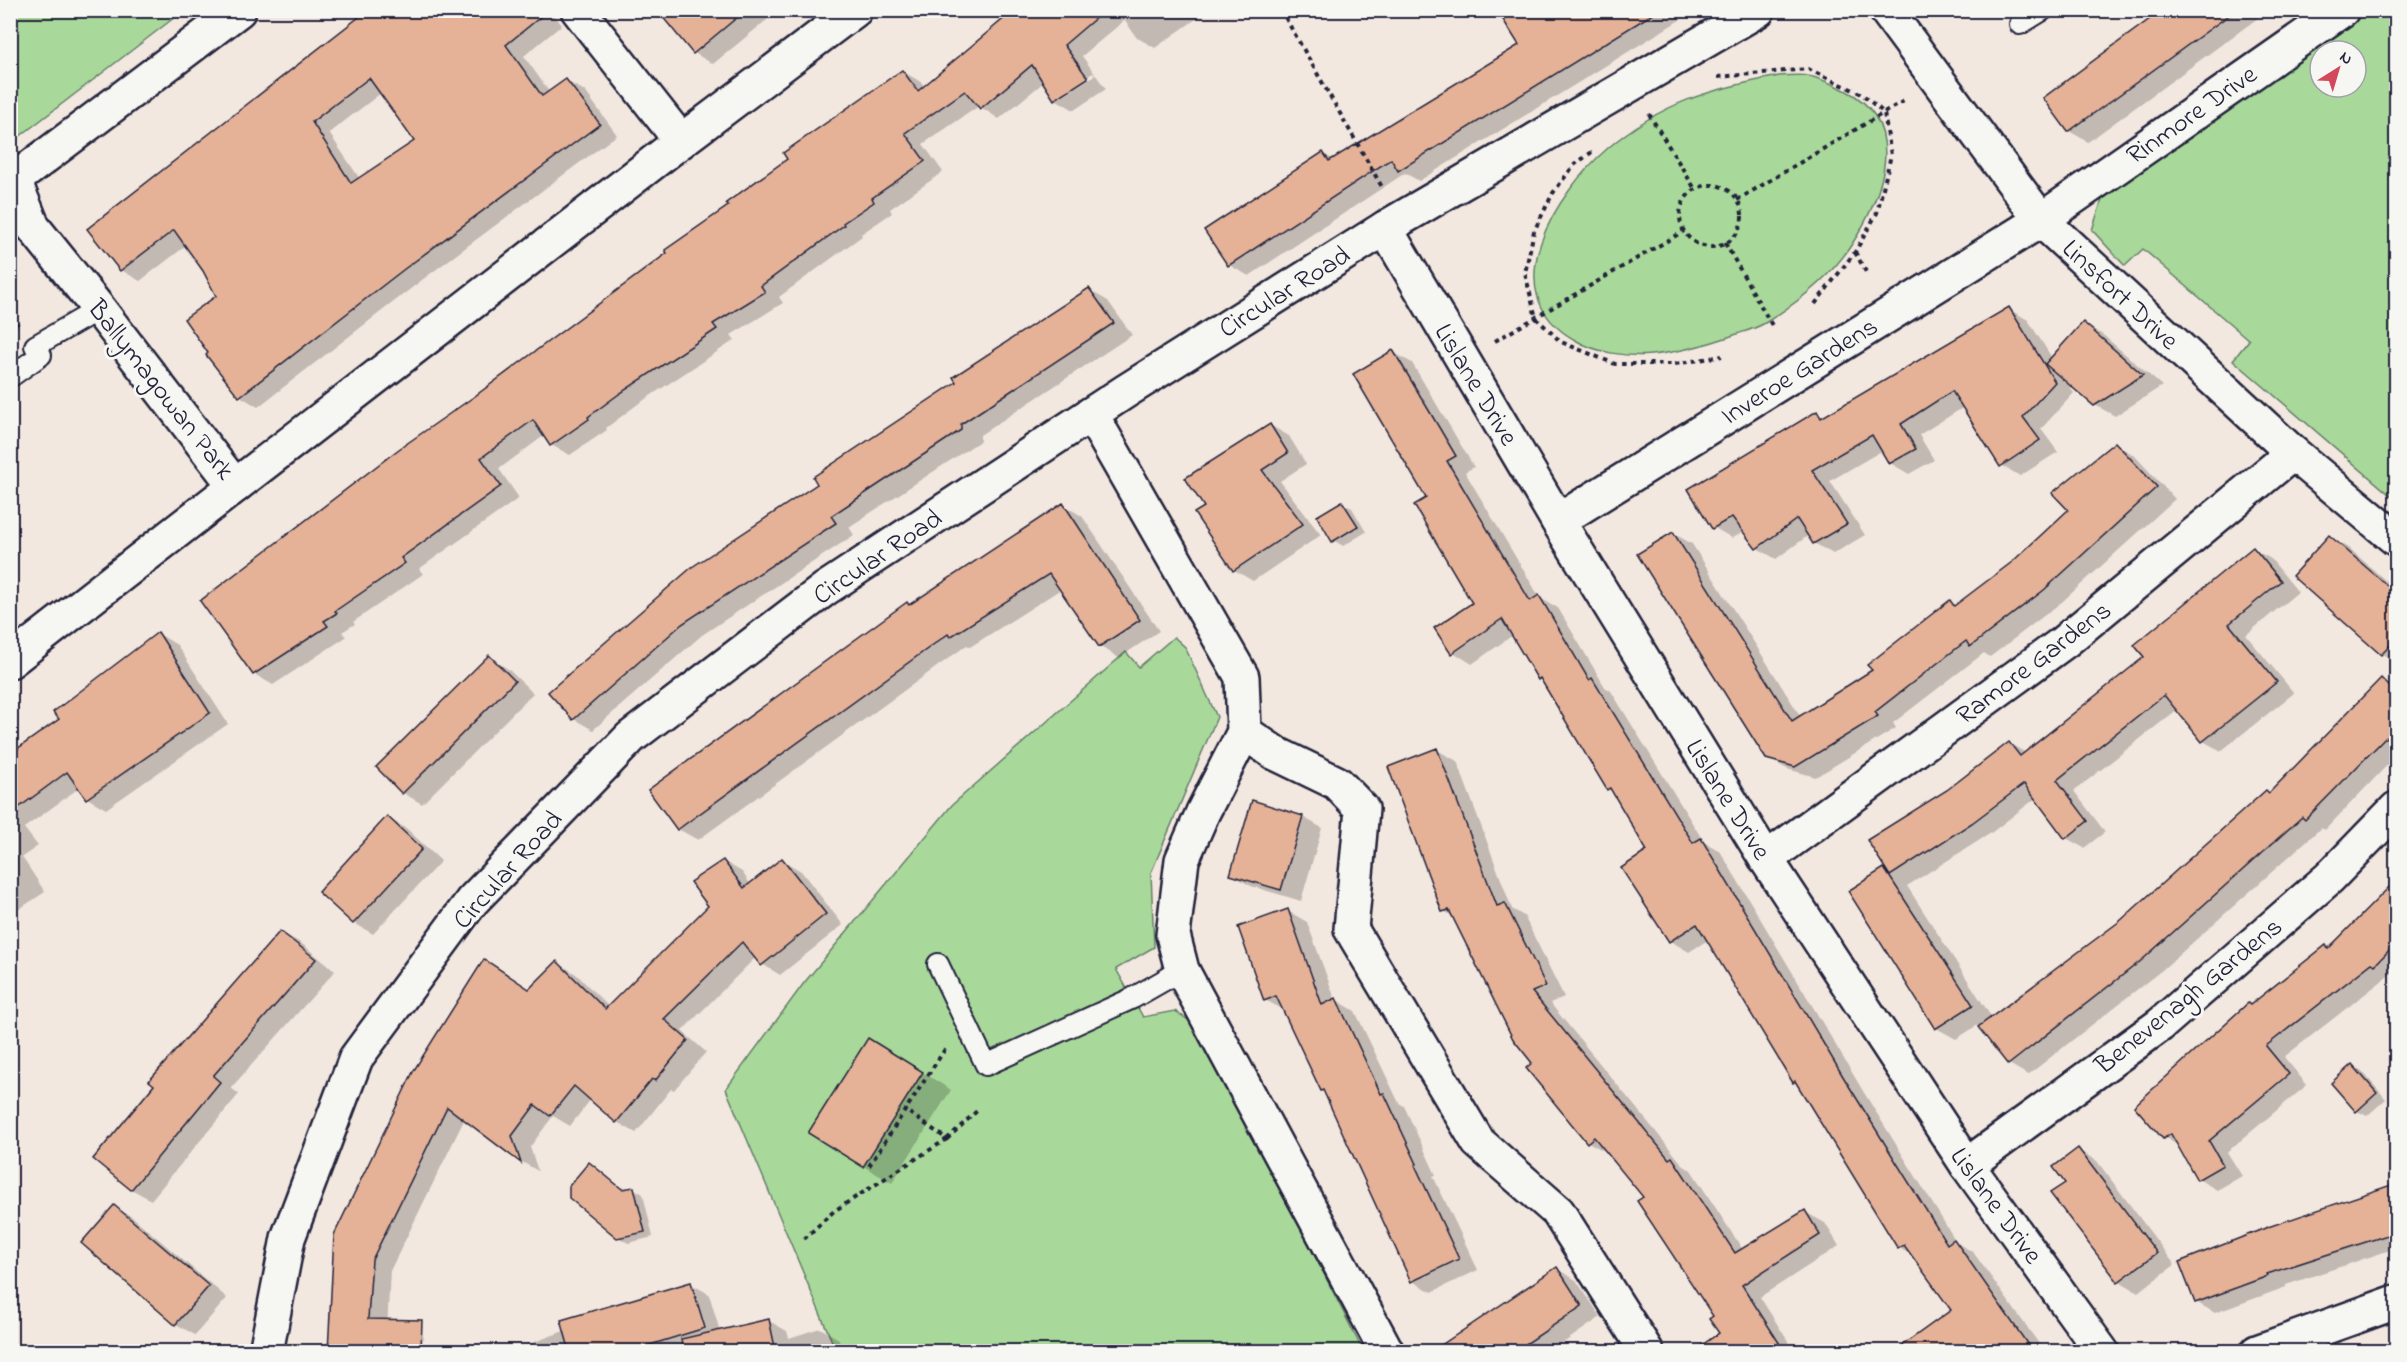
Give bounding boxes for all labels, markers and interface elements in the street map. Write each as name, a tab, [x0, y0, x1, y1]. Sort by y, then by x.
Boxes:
north arrow	[2308, 39, 2368, 99]
text: N	[2334, 46, 2358, 72]
street label: Rinmore Drive	[2119, 56, 2266, 176]
street label: Linsfort Drive	[2052, 231, 2187, 361]
street label: Circular Road	[1212, 237, 1359, 349]
street label: Ballymagowan Park	[76, 291, 243, 489]
street label: Inveroe Gardens	[1714, 308, 1886, 436]
street label: Lislane Drive	[1423, 317, 1527, 454]
street label: Circular Road	[806, 500, 951, 616]
street label: Ramore Gardens	[1949, 592, 2120, 736]
street label: Lislane Drive	[1674, 732, 1780, 869]
street label: Circular Road	[445, 802, 573, 939]
street label: Benevenagh Gardens	[2086, 909, 2292, 1086]
street label: Lislane Drive	[1939, 1140, 2051, 1274]

